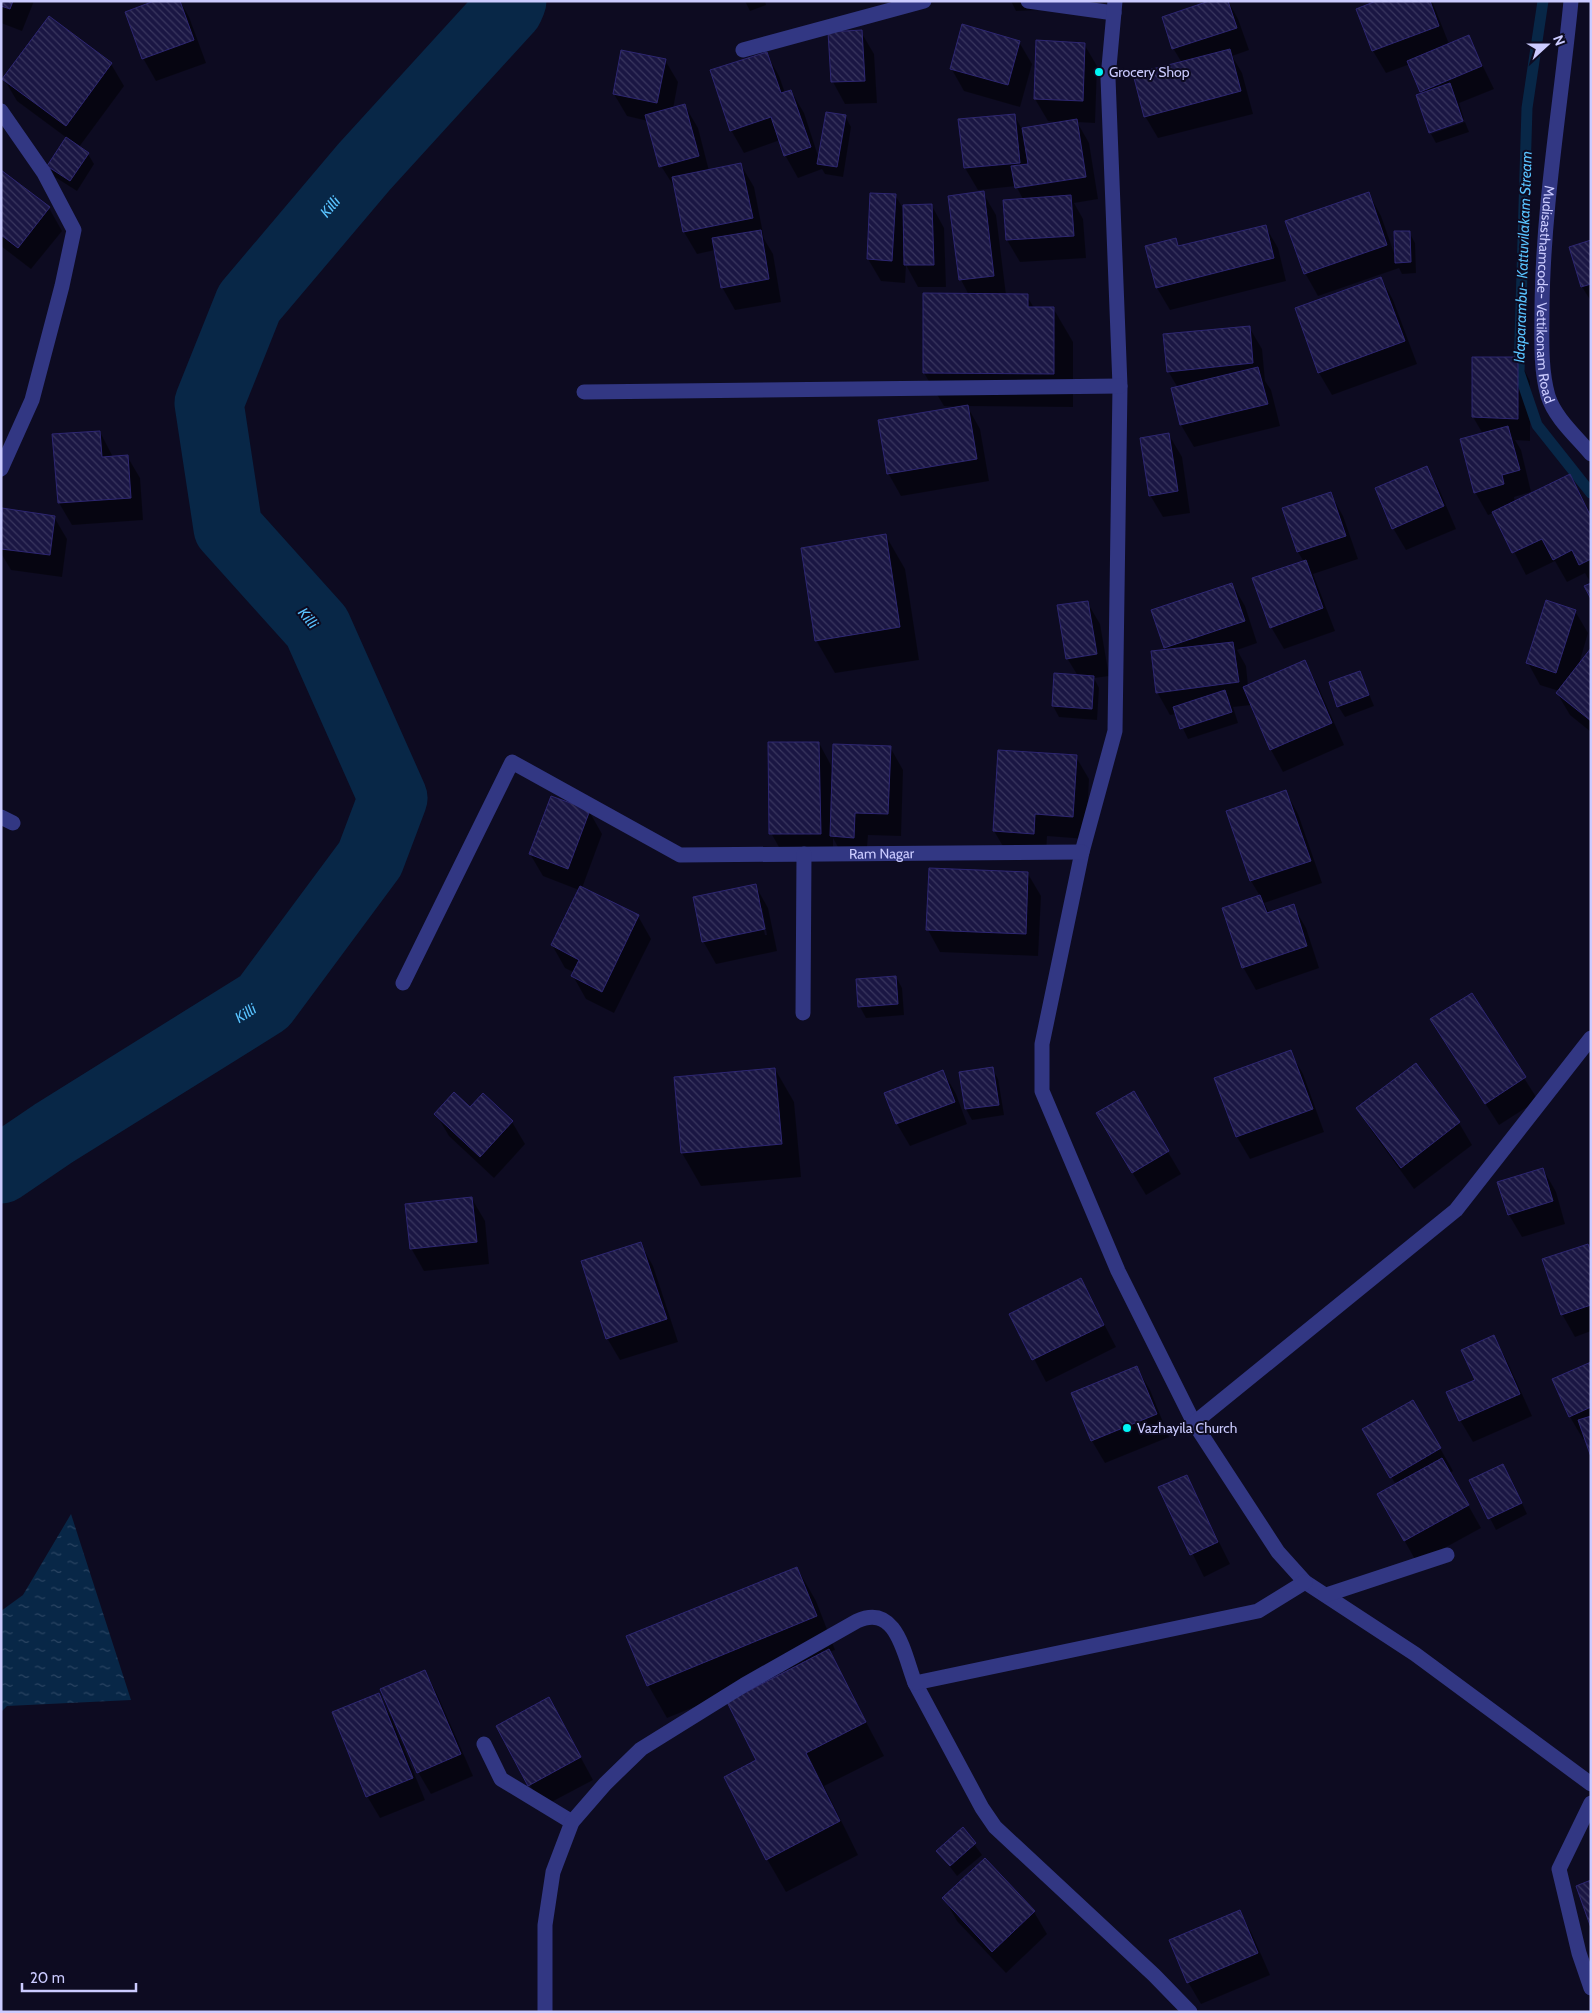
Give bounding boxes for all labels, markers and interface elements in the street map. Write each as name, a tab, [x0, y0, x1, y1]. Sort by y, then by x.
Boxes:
north arrow	[1522, 20, 1572, 70]
text: N	[1549, 32, 1569, 48]
place label: Grocery Shop	[1109, 63, 1190, 81]
marker: Grocery Shop	[1093, 66, 1105, 78]
water label: Idaparambu- Kattuvilakam Stream	[1510, 151, 1536, 363]
street label: Mudisasthamcode- Vettikonam Road	[1533, 185, 1559, 406]
water label: Killi	[316, 192, 345, 221]
water label: Killi	[294, 604, 322, 633]
street label: Ram Nagar	[849, 844, 915, 863]
water label: Killi	[232, 1000, 260, 1027]
place label: Vazhayila Church	[1137, 1419, 1237, 1437]
marker: Vazhayila Church	[1121, 1422, 1133, 1434]
scale bar	[22, 1960, 136, 1992]
text: 20 m	[30, 1969, 65, 1987]

